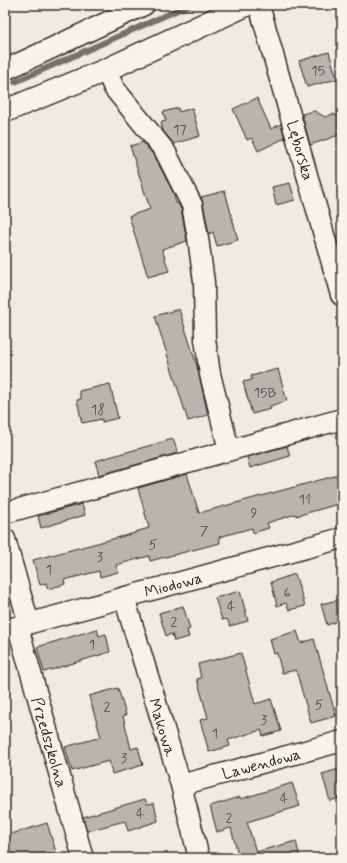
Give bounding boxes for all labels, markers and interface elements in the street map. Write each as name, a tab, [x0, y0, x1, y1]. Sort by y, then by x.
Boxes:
house number: 15	[311, 62, 325, 80]
street label: Lęborska	[281, 118, 318, 183]
house number: 17	[173, 121, 187, 139]
house number: 15B	[254, 384, 276, 402]
house number: 18	[91, 401, 105, 419]
house number: 11	[299, 491, 311, 509]
house number: 9	[251, 504, 258, 522]
house number: 7	[200, 522, 209, 540]
house number: 5	[149, 536, 157, 554]
house number: 3	[97, 548, 103, 566]
house number: 1	[46, 561, 52, 579]
street label: Miodowa	[142, 568, 205, 603]
house number: 6	[283, 584, 291, 602]
house number: 4	[227, 598, 235, 616]
house number: 2	[171, 613, 178, 631]
house number: 1	[89, 636, 95, 654]
street label: Przedszkolna	[26, 695, 72, 790]
street label: Makowa	[143, 696, 180, 759]
house number: 5	[315, 696, 323, 714]
house number: 2	[104, 698, 111, 716]
house number: 3	[261, 711, 267, 729]
house number: 1	[212, 725, 218, 743]
street label: Lawendowa	[220, 744, 303, 785]
house number: 3	[121, 749, 127, 767]
house number: 4	[280, 790, 288, 808]
house number: 4	[136, 805, 144, 823]
house number: 2	[226, 809, 233, 827]

